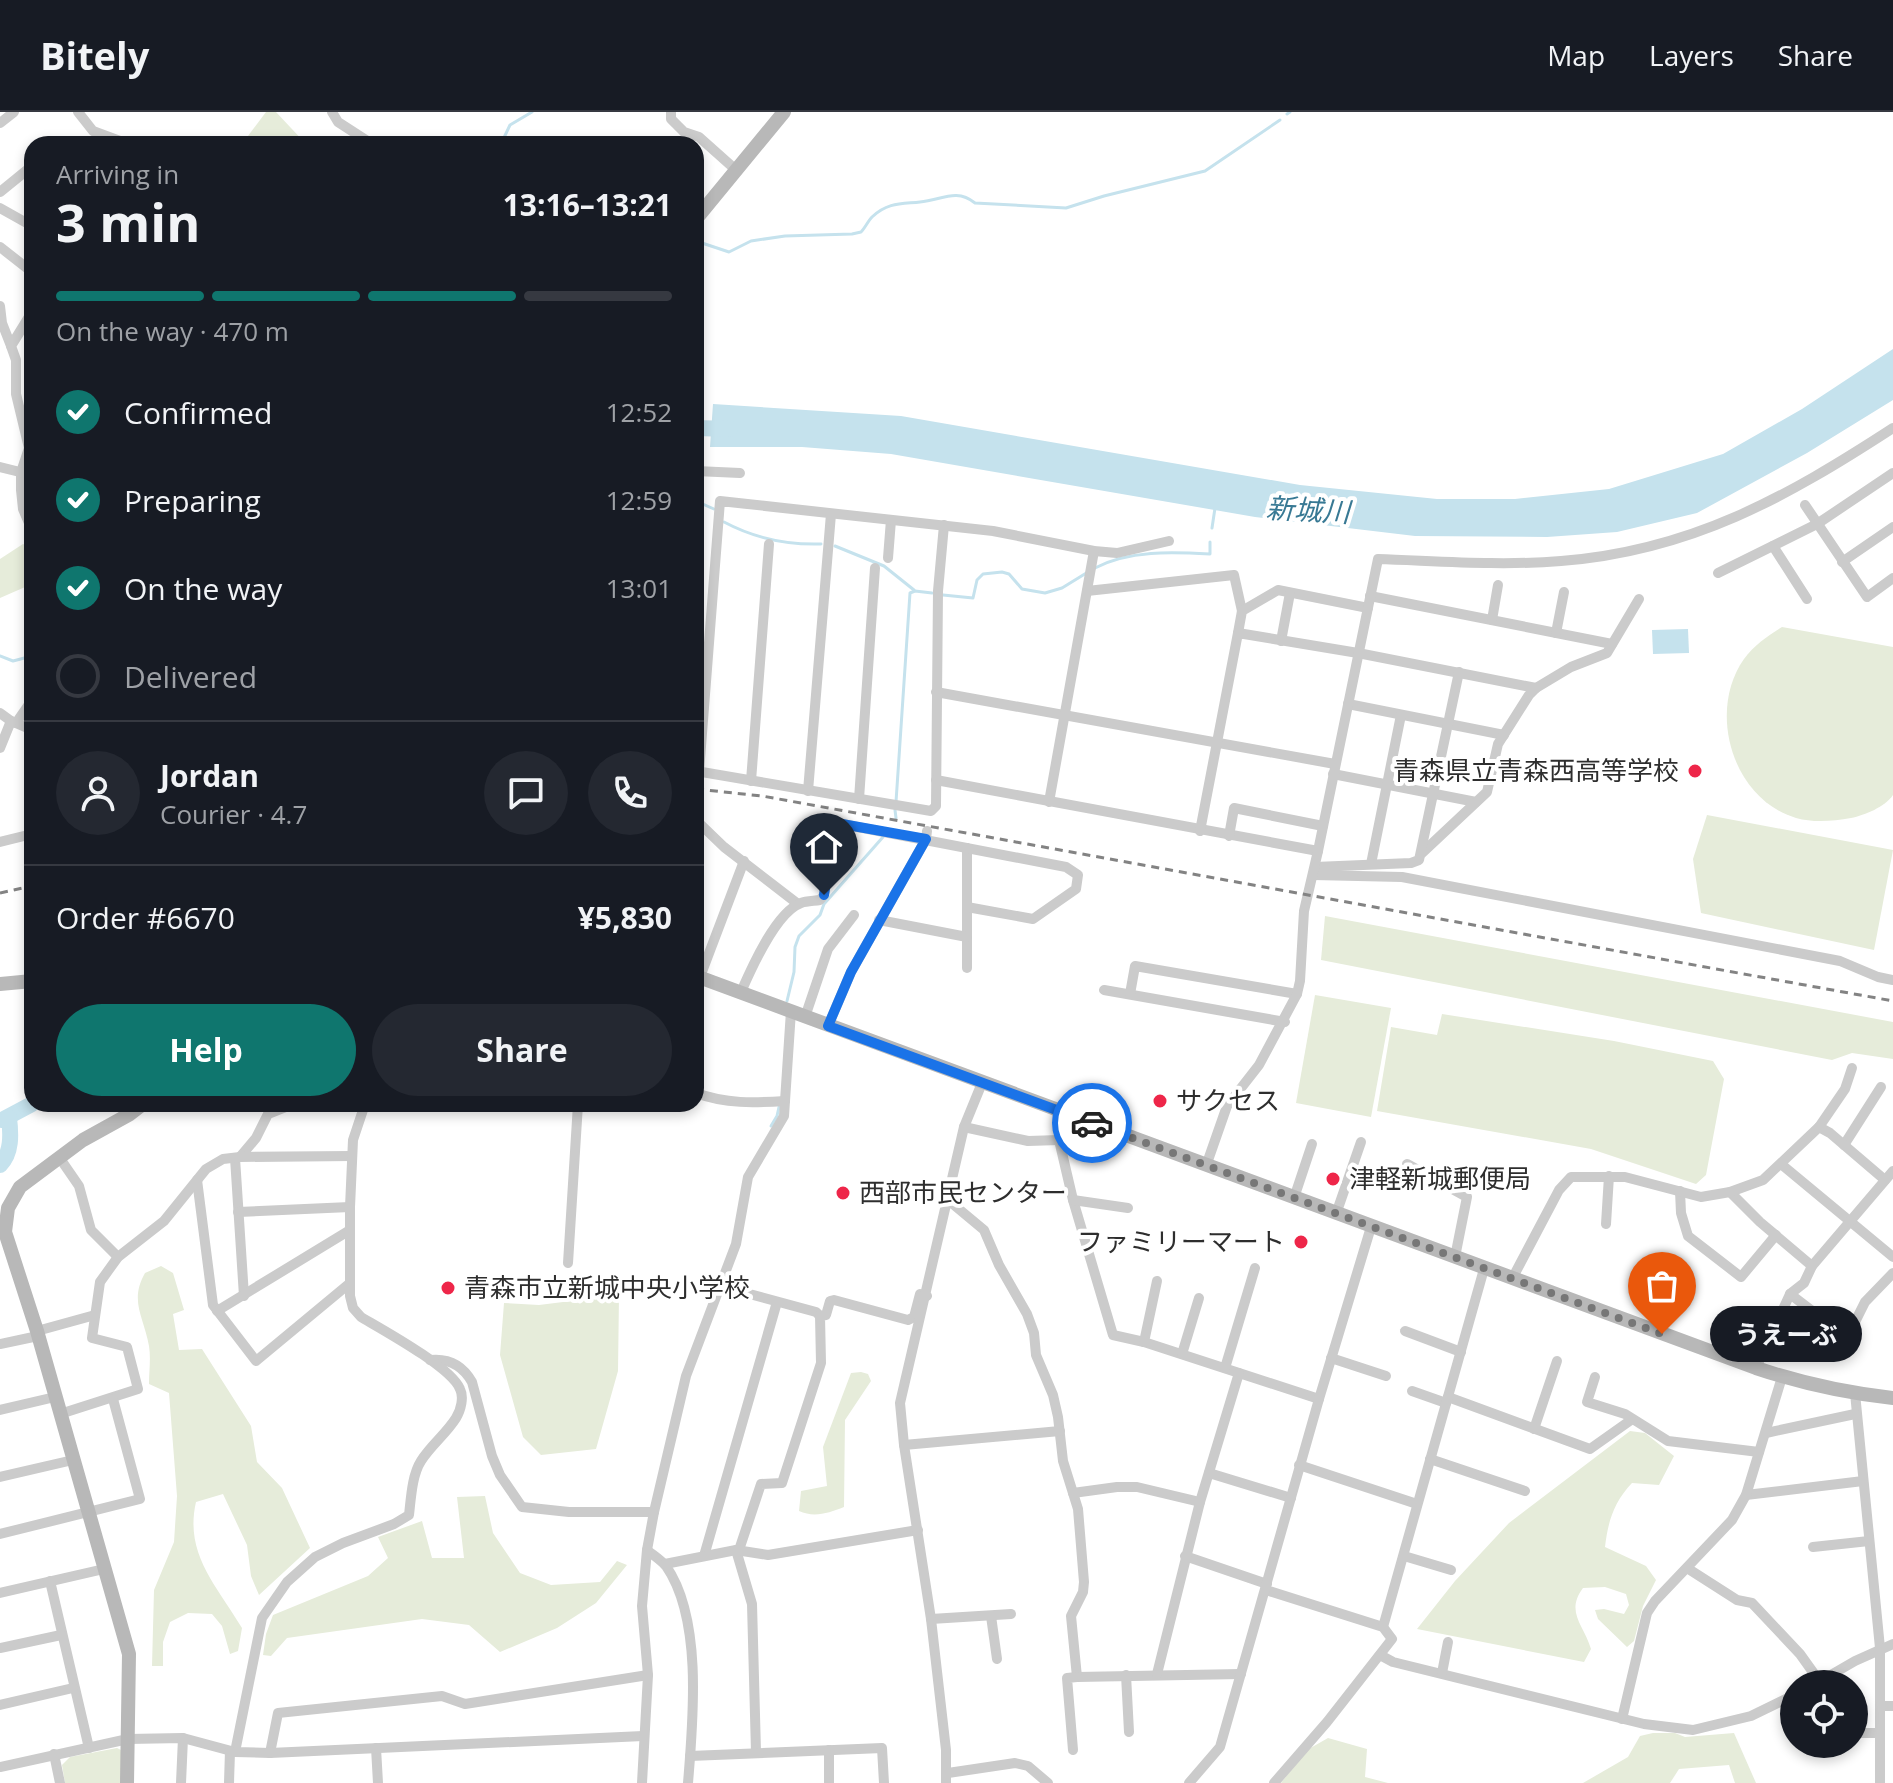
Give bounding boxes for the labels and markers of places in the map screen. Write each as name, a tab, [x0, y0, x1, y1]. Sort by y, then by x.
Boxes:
place label: 青森県立青森西高等学校	[1393, 752, 1679, 788]
marker: 青森県立青森西高等学校	[1686, 762, 1704, 780]
pin	[790, 813, 858, 895]
place label: サクセス	[1176, 1082, 1280, 1118]
marker: サクセス	[1151, 1092, 1169, 1110]
place label: 津軽新城郵便局	[1349, 1160, 1531, 1196]
marker: 津軽新城郵便局	[1324, 1170, 1342, 1188]
place label: 西部市民センター	[859, 1174, 1067, 1210]
marker: 西部市民センター	[834, 1184, 852, 1202]
place label: ファミリーマート	[1077, 1223, 1285, 1259]
marker: ファミリーマート	[1292, 1233, 1310, 1251]
pin	[1628, 1252, 1696, 1334]
place label: 青森市立新城中央小学校	[464, 1269, 750, 1305]
marker: 青森市立新城中央小学校	[439, 1279, 457, 1297]
callout: うえーぶ	[1710, 1306, 1862, 1362]

